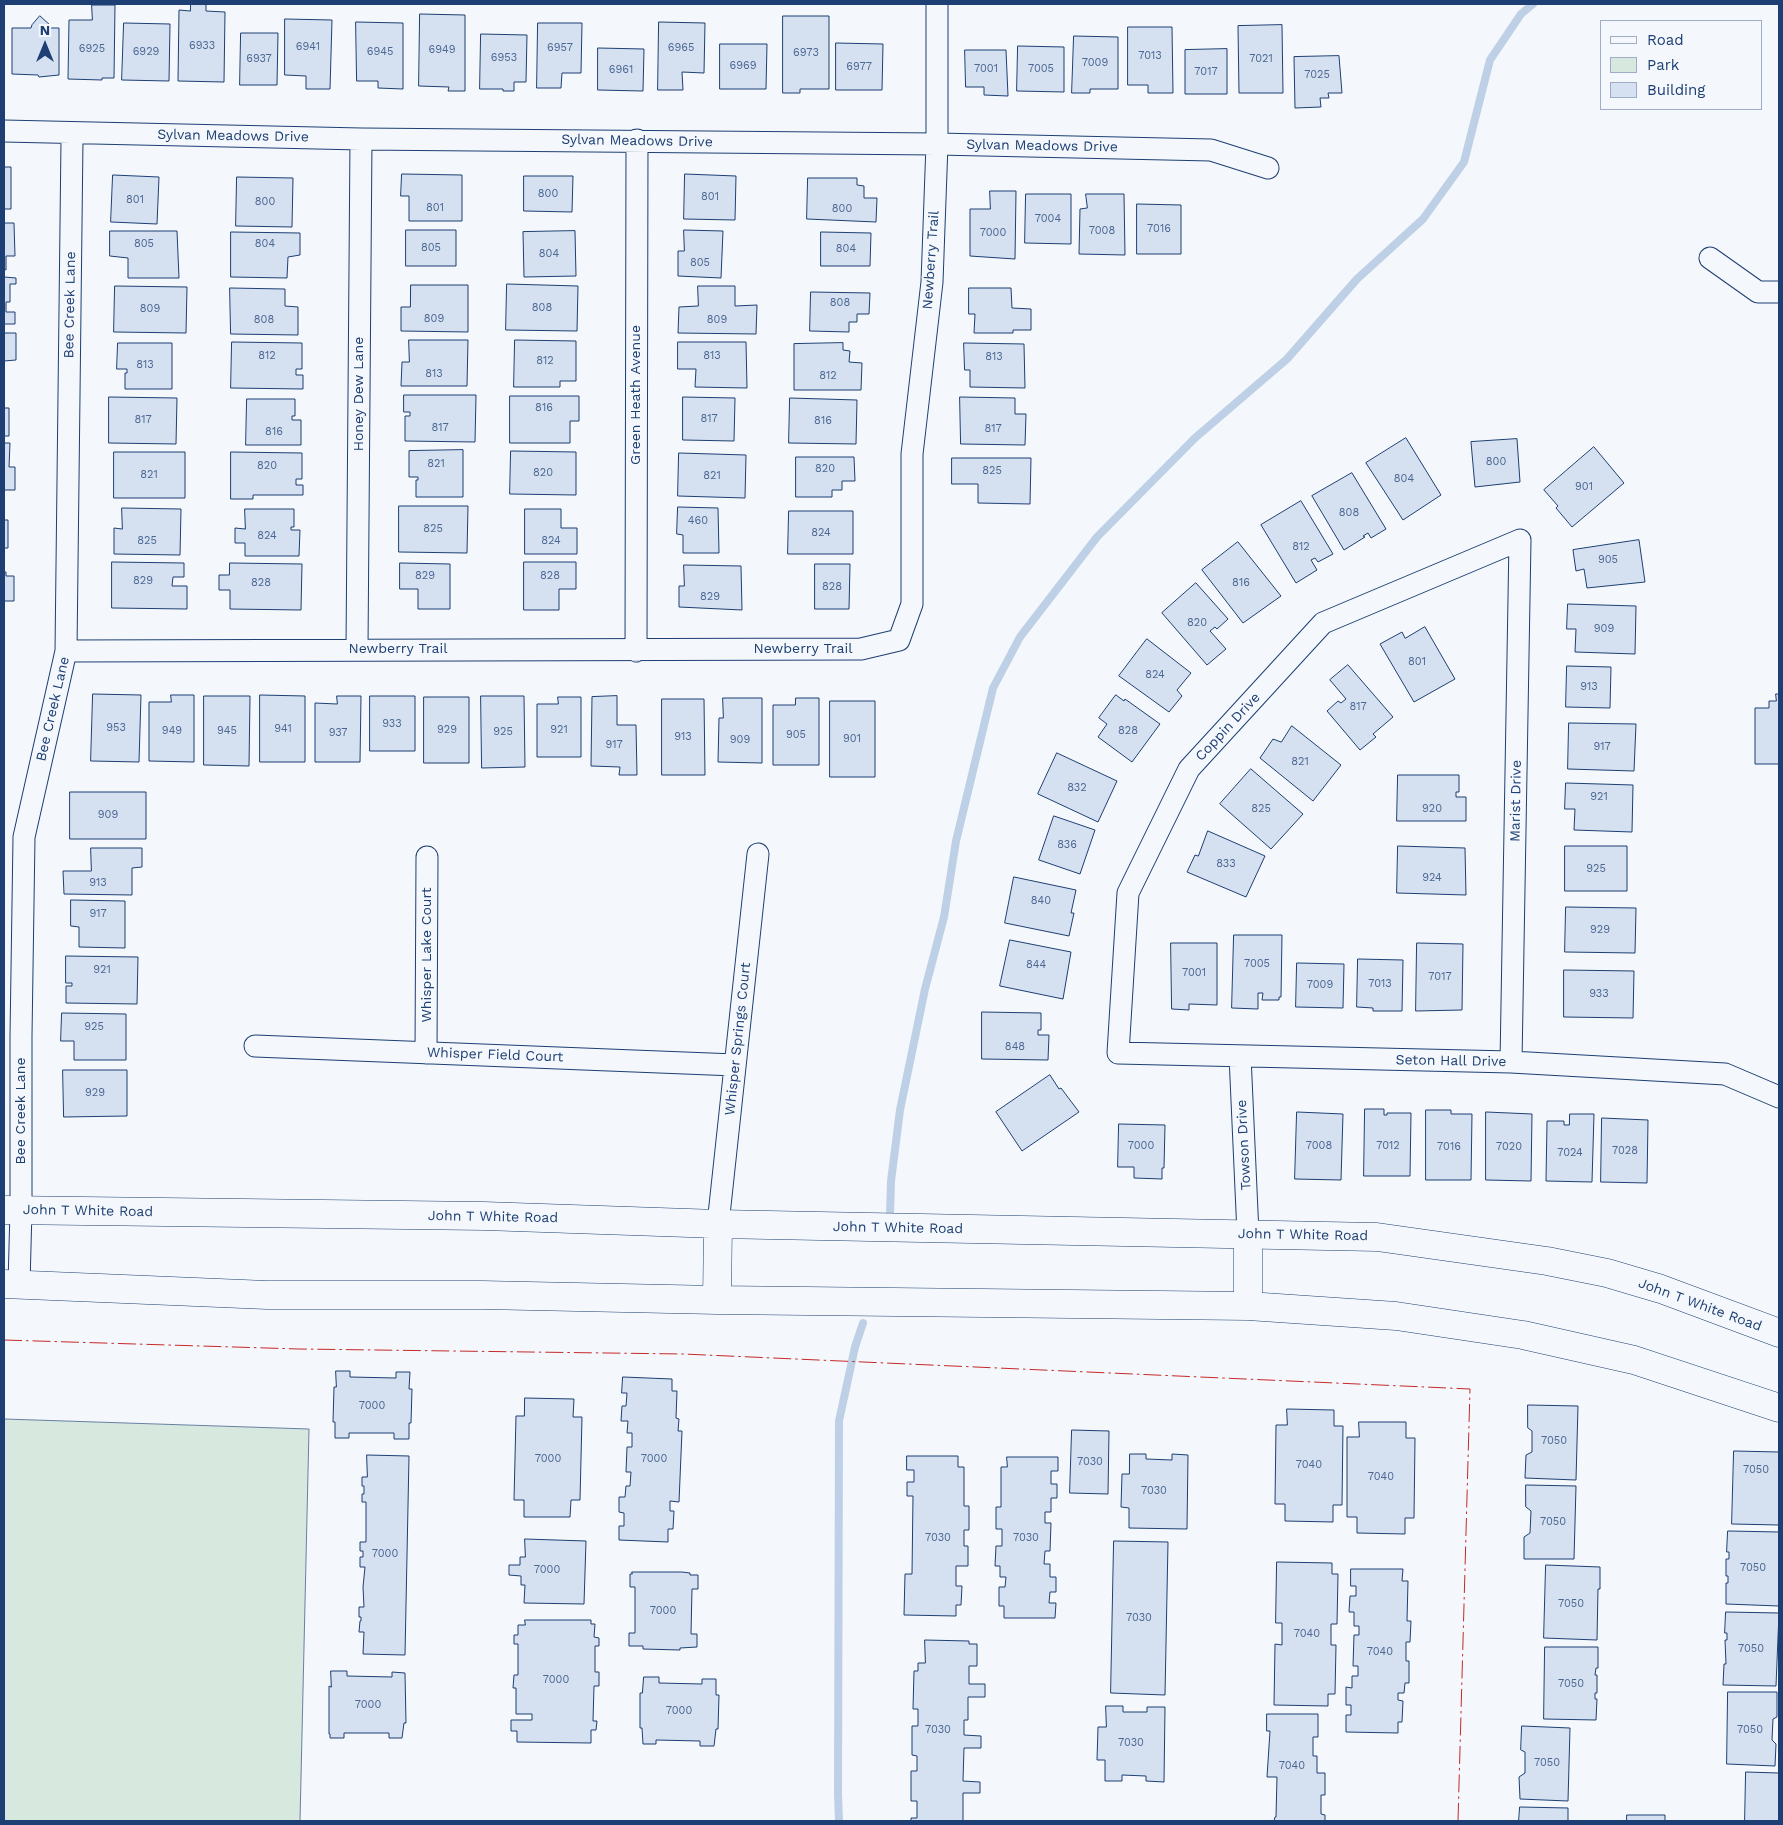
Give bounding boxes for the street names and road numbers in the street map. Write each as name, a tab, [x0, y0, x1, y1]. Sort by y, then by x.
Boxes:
street label: Sylvan Meadows Drive	[157, 126, 309, 146]
street label: Sylvan Meadows Drive	[561, 131, 713, 151]
street label: Sylvan Meadows Drive	[966, 136, 1118, 156]
street label: Newberry Trail	[919, 210, 943, 310]
street label: Bee Creek Lane	[61, 251, 79, 359]
street label: Green Heath Avenue	[628, 325, 644, 465]
street label: Honey Dew Lane	[351, 337, 367, 451]
street label: Newberry Trail	[349, 641, 447, 657]
street label: Newberry Trail	[754, 641, 852, 657]
street label: Bee Creek Lane	[33, 655, 73, 763]
street label: Coppin Drive	[1192, 689, 1264, 765]
street label: Marist Drive	[1507, 760, 1525, 842]
street label: Whisper Lake Court	[419, 887, 435, 1023]
street label: Whisper Springs Court	[722, 962, 754, 1116]
street label: Whisper Field Court	[426, 1044, 564, 1066]
street label: Seton Hall Drive	[1395, 1052, 1507, 1070]
street label: Bee Creek Lane	[13, 1057, 29, 1165]
street label: Towson Drive	[1233, 1099, 1255, 1191]
street label: John T White Road	[23, 1201, 153, 1221]
street label: John T White Road	[428, 1207, 558, 1227]
street label: John T White Road	[833, 1218, 963, 1238]
street label: John T White Road	[1238, 1225, 1368, 1245]
street label: John T White Road	[1636, 1275, 1764, 1335]

